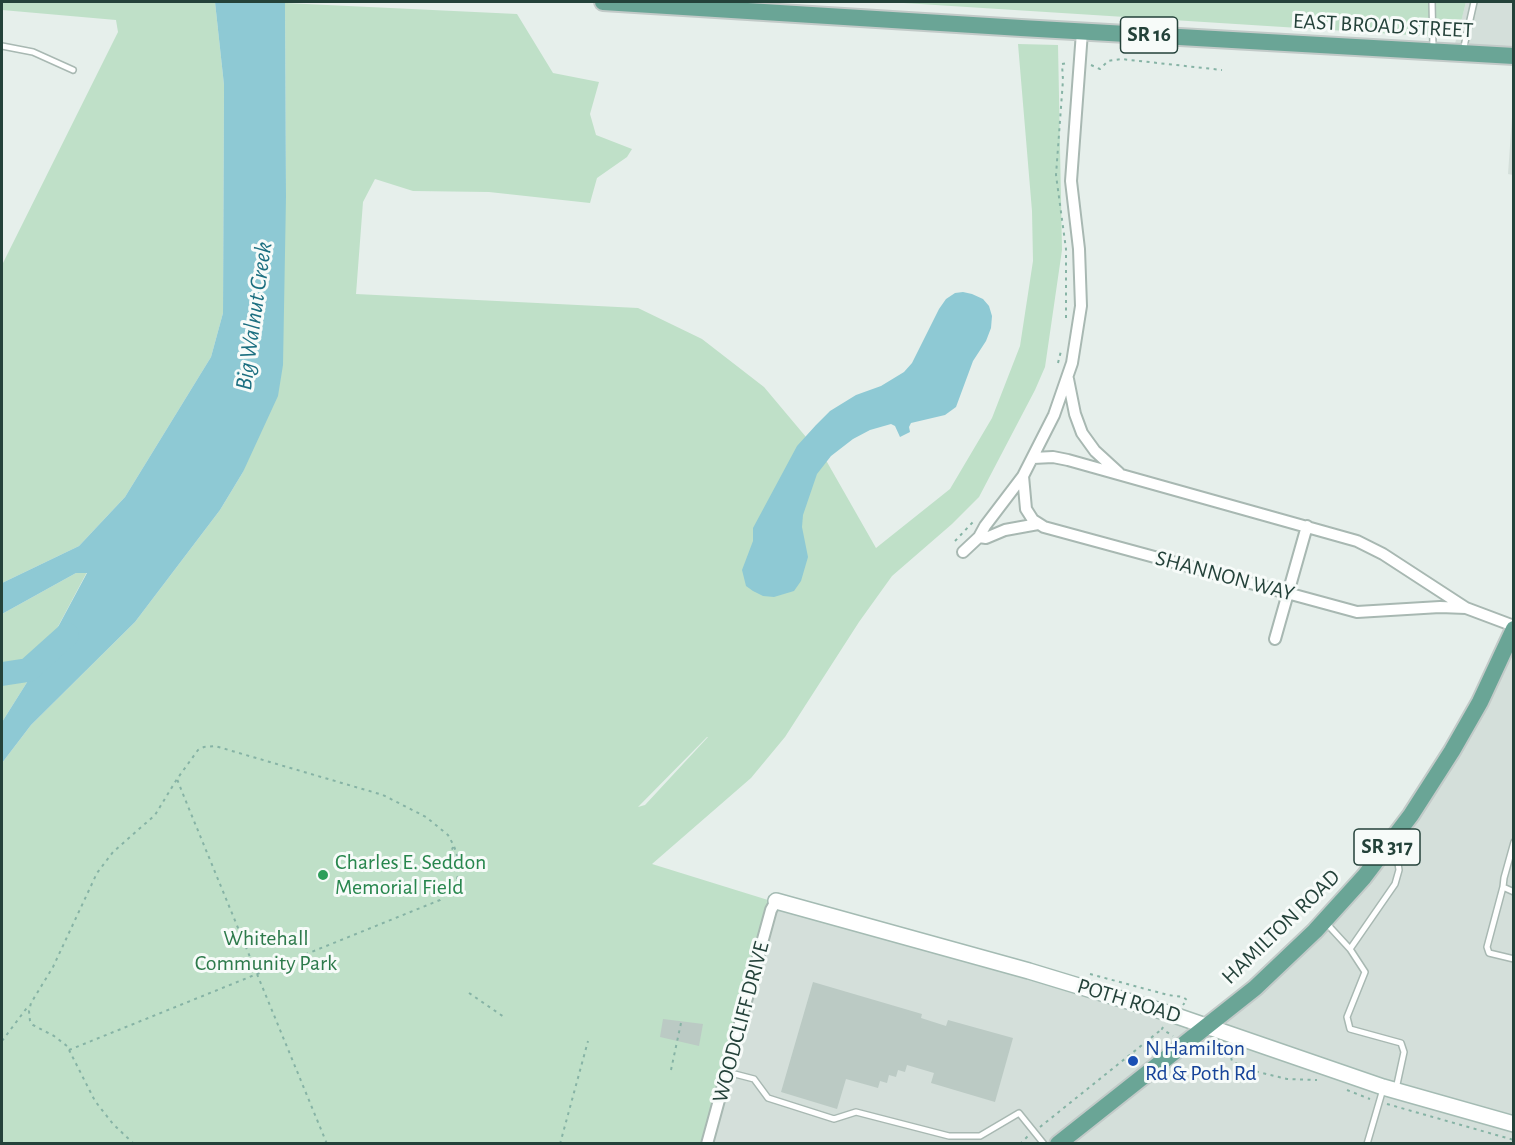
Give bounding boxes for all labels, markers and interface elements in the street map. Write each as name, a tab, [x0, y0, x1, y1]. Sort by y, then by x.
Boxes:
street label: EAST BROAD STREET	[1292, 8, 1474, 44]
road number: SR 16	[1120, 17, 1178, 53]
water label: Big Walnut Creek	[229, 240, 279, 392]
street label: SHANNON WAY	[1153, 545, 1297, 607]
road number: SR 317	[1354, 829, 1420, 865]
place label: Charles E. Seddon Memorial Field	[335, 849, 486, 900]
street label: HAMILTON ROAD	[1216, 864, 1346, 990]
marker: Charles E. Seddon Memorial Field	[316, 868, 330, 882]
park label: Whitehall Community Park	[195, 925, 337, 976]
street label: WOODCLIFF DRIVE	[707, 939, 775, 1105]
street label: POTH ROAD	[1074, 973, 1184, 1029]
place label: N Hamilton Rd & Poth Rd	[1145, 1035, 1257, 1086]
marker: N Hamilton Rd & Poth Rd	[1126, 1054, 1140, 1068]

